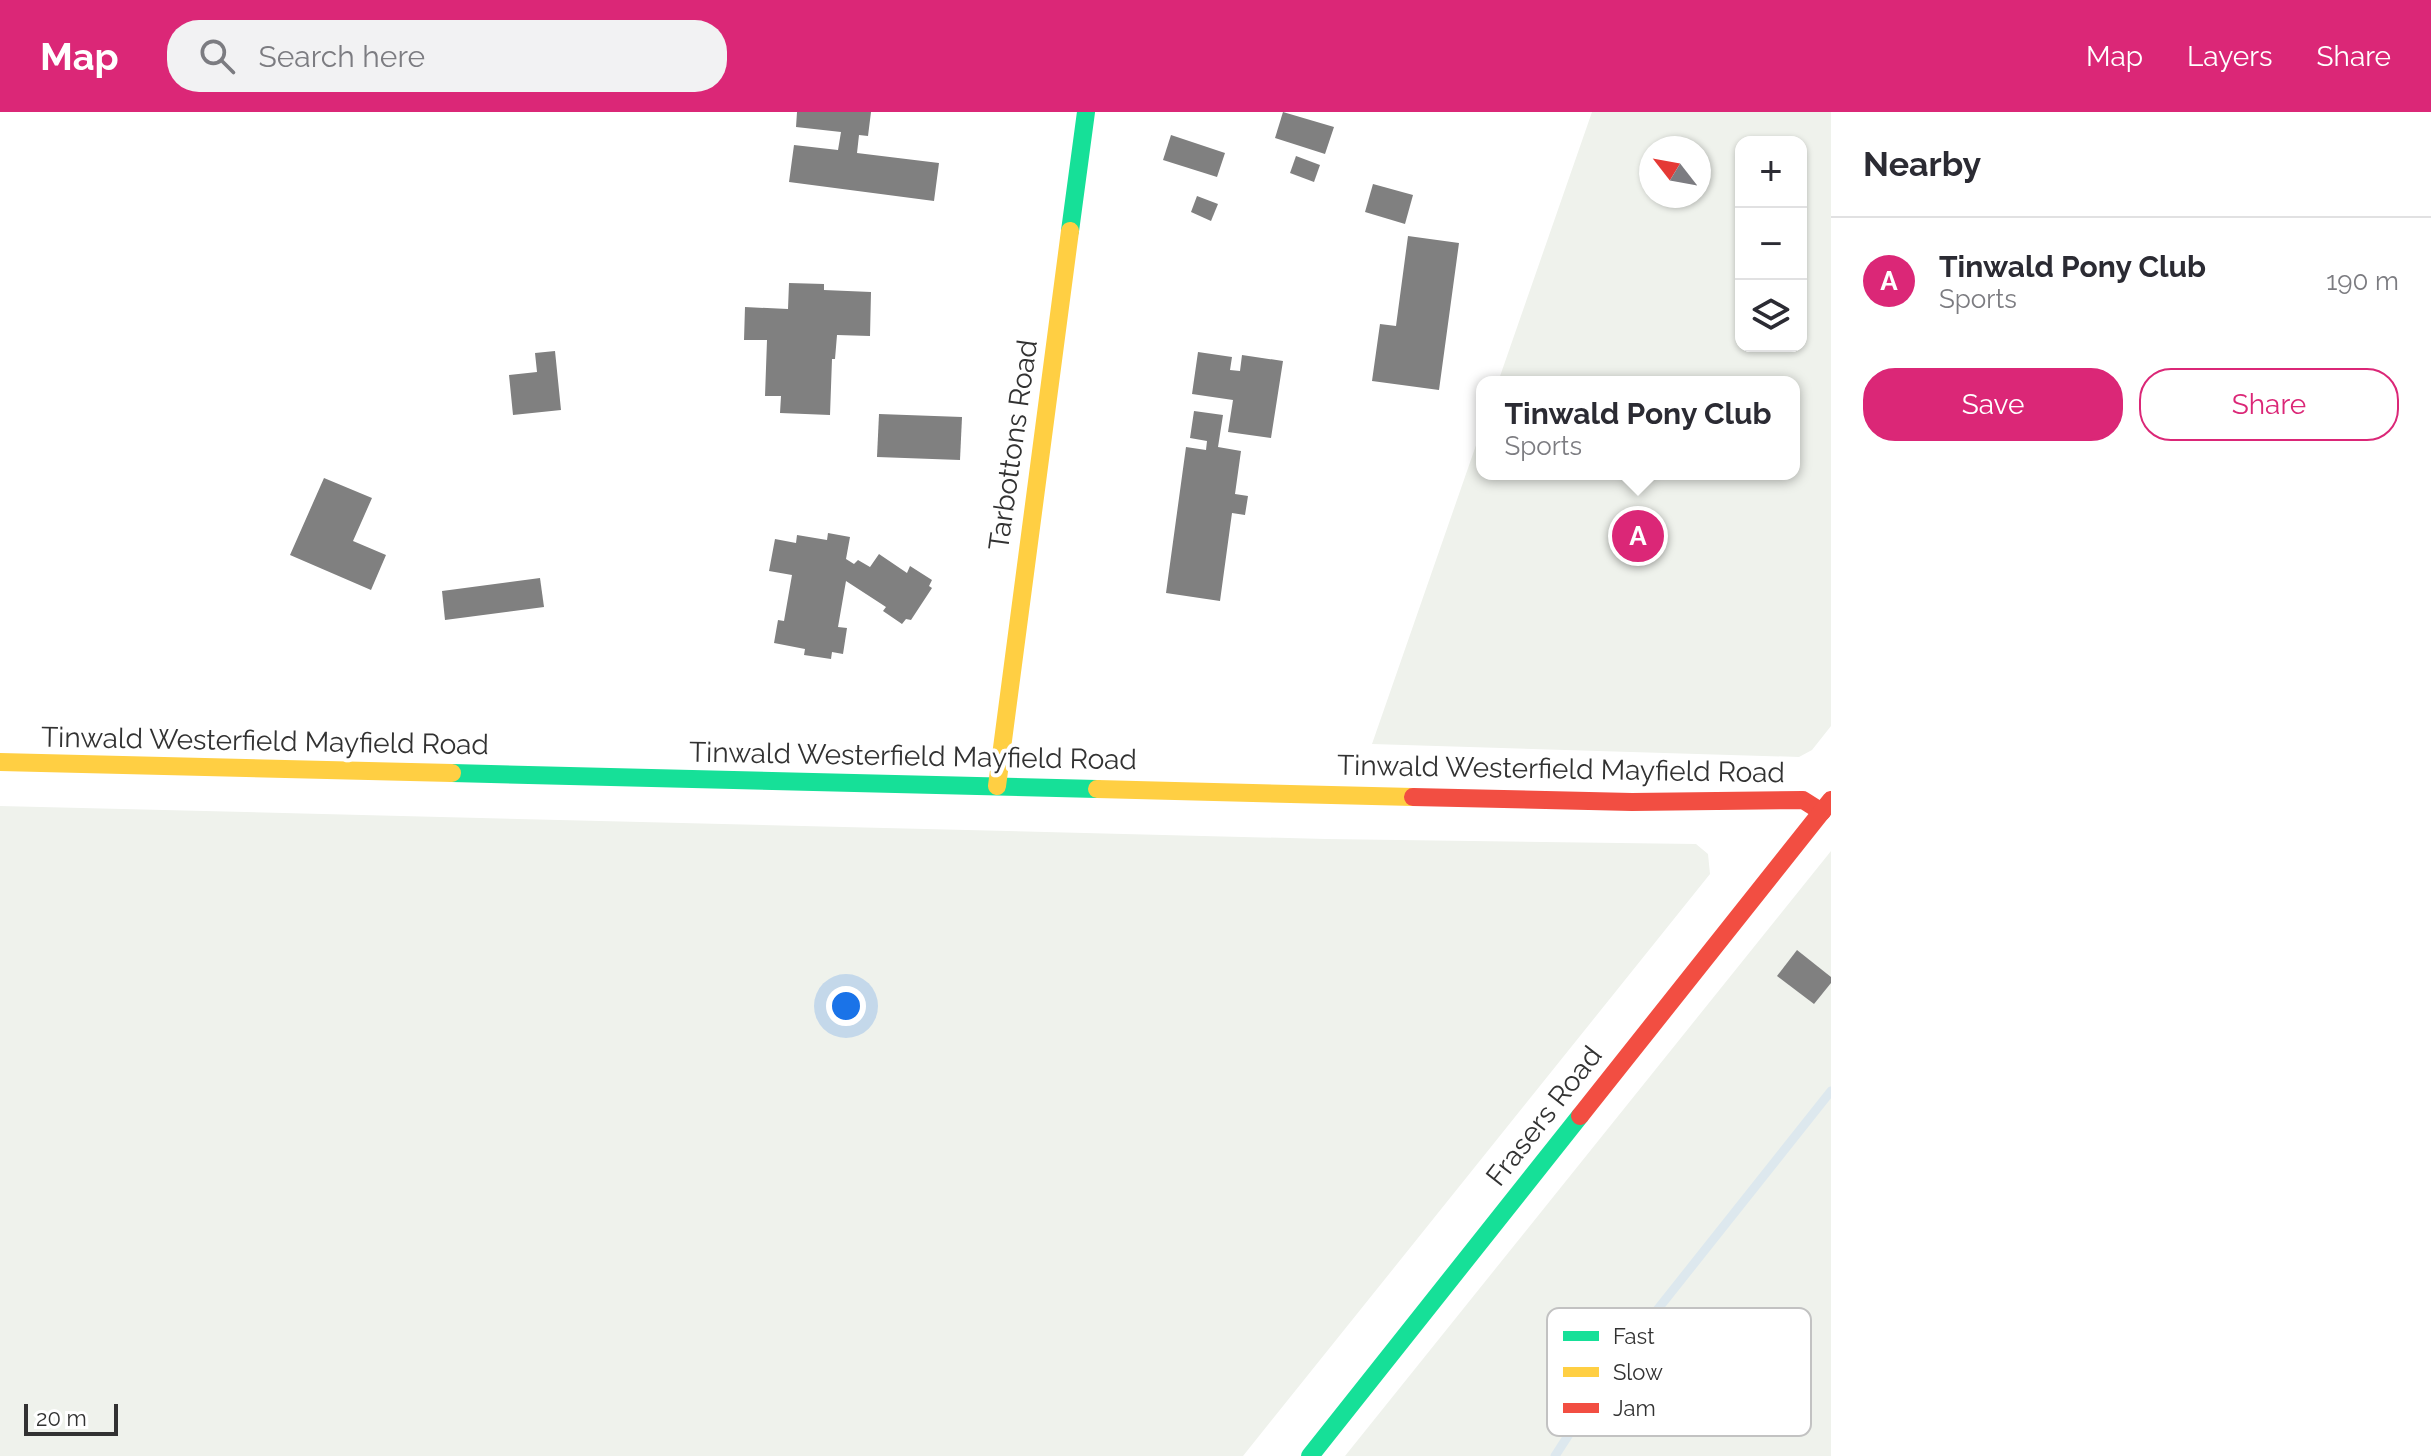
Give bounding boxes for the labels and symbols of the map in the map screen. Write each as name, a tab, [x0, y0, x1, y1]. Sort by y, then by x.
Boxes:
north arrow	[1639, 136, 1711, 208]
street label: Tarbottons Road	[982, 338, 1044, 552]
pin: A	[1612, 506, 1664, 566]
street label: Tinwald Westerfield Mayfield Road	[41, 721, 489, 761]
street label: Tinwald Westerfield Mayfield Road	[689, 736, 1137, 776]
street label: Tinwald Westerfield Mayfield Road	[1337, 749, 1785, 789]
your location	[826, 986, 866, 1026]
street label: Frasers Road	[1479, 1040, 1609, 1192]
legend	[1547, 1308, 1811, 1436]
text: Fast	[1613, 1323, 1655, 1349]
text: Slow	[1613, 1359, 1663, 1385]
text: Jam	[1613, 1395, 1656, 1421]
scale bar	[24, 1400, 118, 1436]

